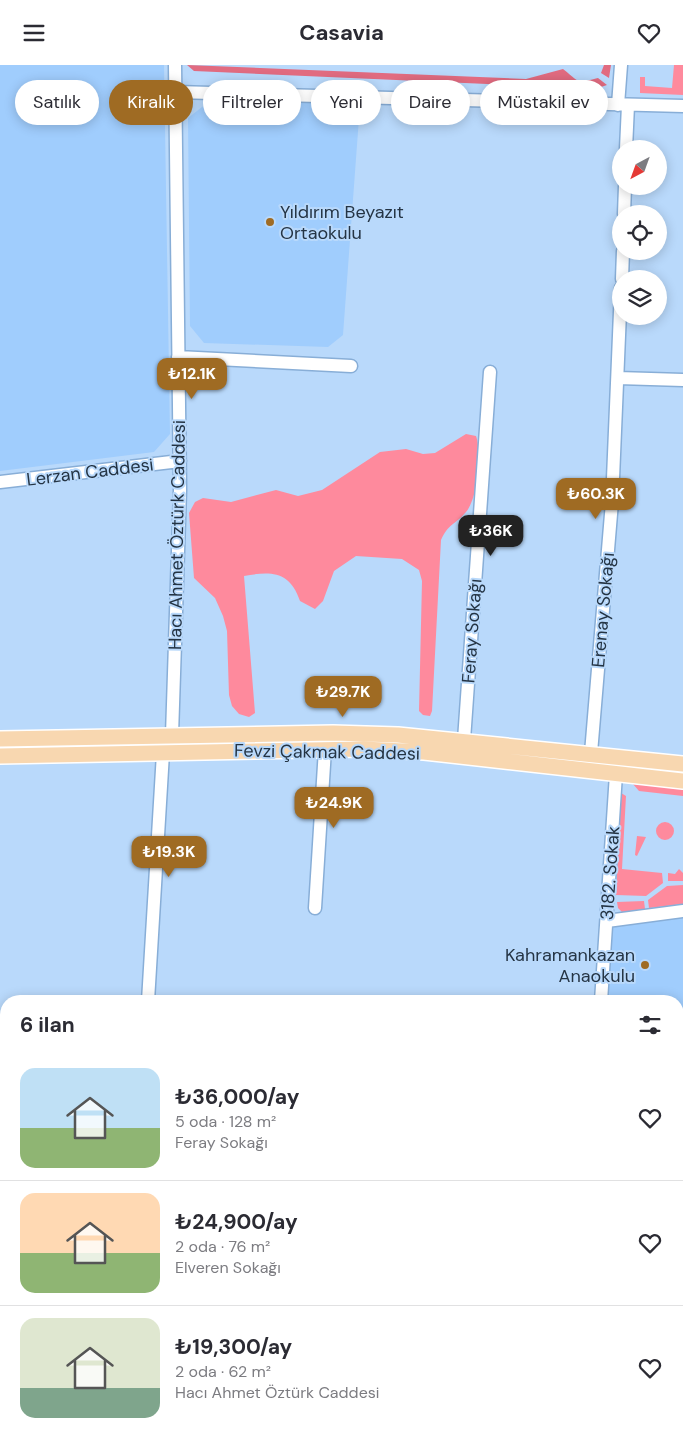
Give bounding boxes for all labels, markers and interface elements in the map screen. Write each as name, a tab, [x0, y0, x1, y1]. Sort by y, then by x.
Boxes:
text: Casavia	[299, 18, 384, 47]
icon: menu	[20, 19, 48, 47]
icon: heart	[635, 19, 663, 47]
chip: Satılık	[15, 80, 99, 125]
chip: Kiralık	[109, 80, 193, 125]
chip: Filtreler	[203, 80, 301, 125]
chip: Yeni	[311, 80, 381, 125]
chip: Daire	[391, 80, 470, 125]
chip: Müstakil ev	[480, 80, 608, 125]
north arrow	[612, 140, 668, 195]
map controls	[612, 140, 667, 325]
place label: Yıldırım Beyazıt Ortaokulu	[280, 200, 404, 245]
button: locate	[612, 205, 667, 260]
marker: Yıldırım Beyazıt Ortaokulu	[264, 216, 276, 228]
button: layers	[612, 270, 667, 325]
pin: ₺12.1K	[151, 357, 233, 400]
text: ₺12.1K	[168, 363, 216, 384]
street label: Hacı Ahmet Öztürk Caddesi	[163, 420, 191, 650]
street label: Lerzan Caddesi	[25, 452, 155, 492]
pin: ₺60.3K	[555, 477, 637, 520]
text: ₺60.3K	[567, 483, 625, 504]
pin: ₺36K	[461, 515, 521, 557]
text: ₺36K	[469, 520, 513, 541]
street label: Erenay Sokağı	[586, 552, 620, 668]
street label: Feray Sokağı	[456, 578, 488, 684]
pin: ₺29.7K	[302, 675, 384, 718]
text: ₺29.7K	[316, 681, 370, 702]
street label: Fevzi Çakmak Caddesi	[234, 738, 420, 766]
pin: ₺24.9K	[293, 787, 375, 829]
text: ₺24.9K	[306, 792, 362, 813]
street label: 3182. Sokak	[595, 825, 625, 921]
pin: ₺19.3K	[128, 835, 210, 878]
text: ₺19.3K	[143, 841, 195, 862]
place label: Kahramankazan Anaokulu	[505, 943, 635, 988]
marker: Kahramankazan Anaokulu	[639, 959, 651, 971]
text: 6 ilan	[20, 1011, 75, 1039]
icon: filters	[636, 1011, 664, 1039]
text: ₺36,000/ay	[175, 1083, 299, 1111]
icon: home	[60, 1088, 120, 1148]
icon: heart	[636, 1104, 664, 1132]
text: 5 oda · 128 m²	[175, 1111, 276, 1132]
text: Feray Sokağı	[175, 1132, 268, 1153]
text: ₺24,900/ay	[175, 1208, 298, 1236]
icon: home	[60, 1213, 120, 1273]
icon: heart	[636, 1229, 664, 1257]
text: 2 oda · 76 m²	[175, 1236, 270, 1257]
text: Elveren Sokağı	[175, 1257, 281, 1278]
text: ₺19,300/ay	[175, 1333, 292, 1361]
icon: home	[60, 1338, 120, 1398]
icon: heart	[636, 1354, 664, 1382]
text: 2 oda · 62 m²	[175, 1361, 271, 1382]
text: Hacı Ahmet Öztürk Caddesi	[175, 1382, 379, 1403]

